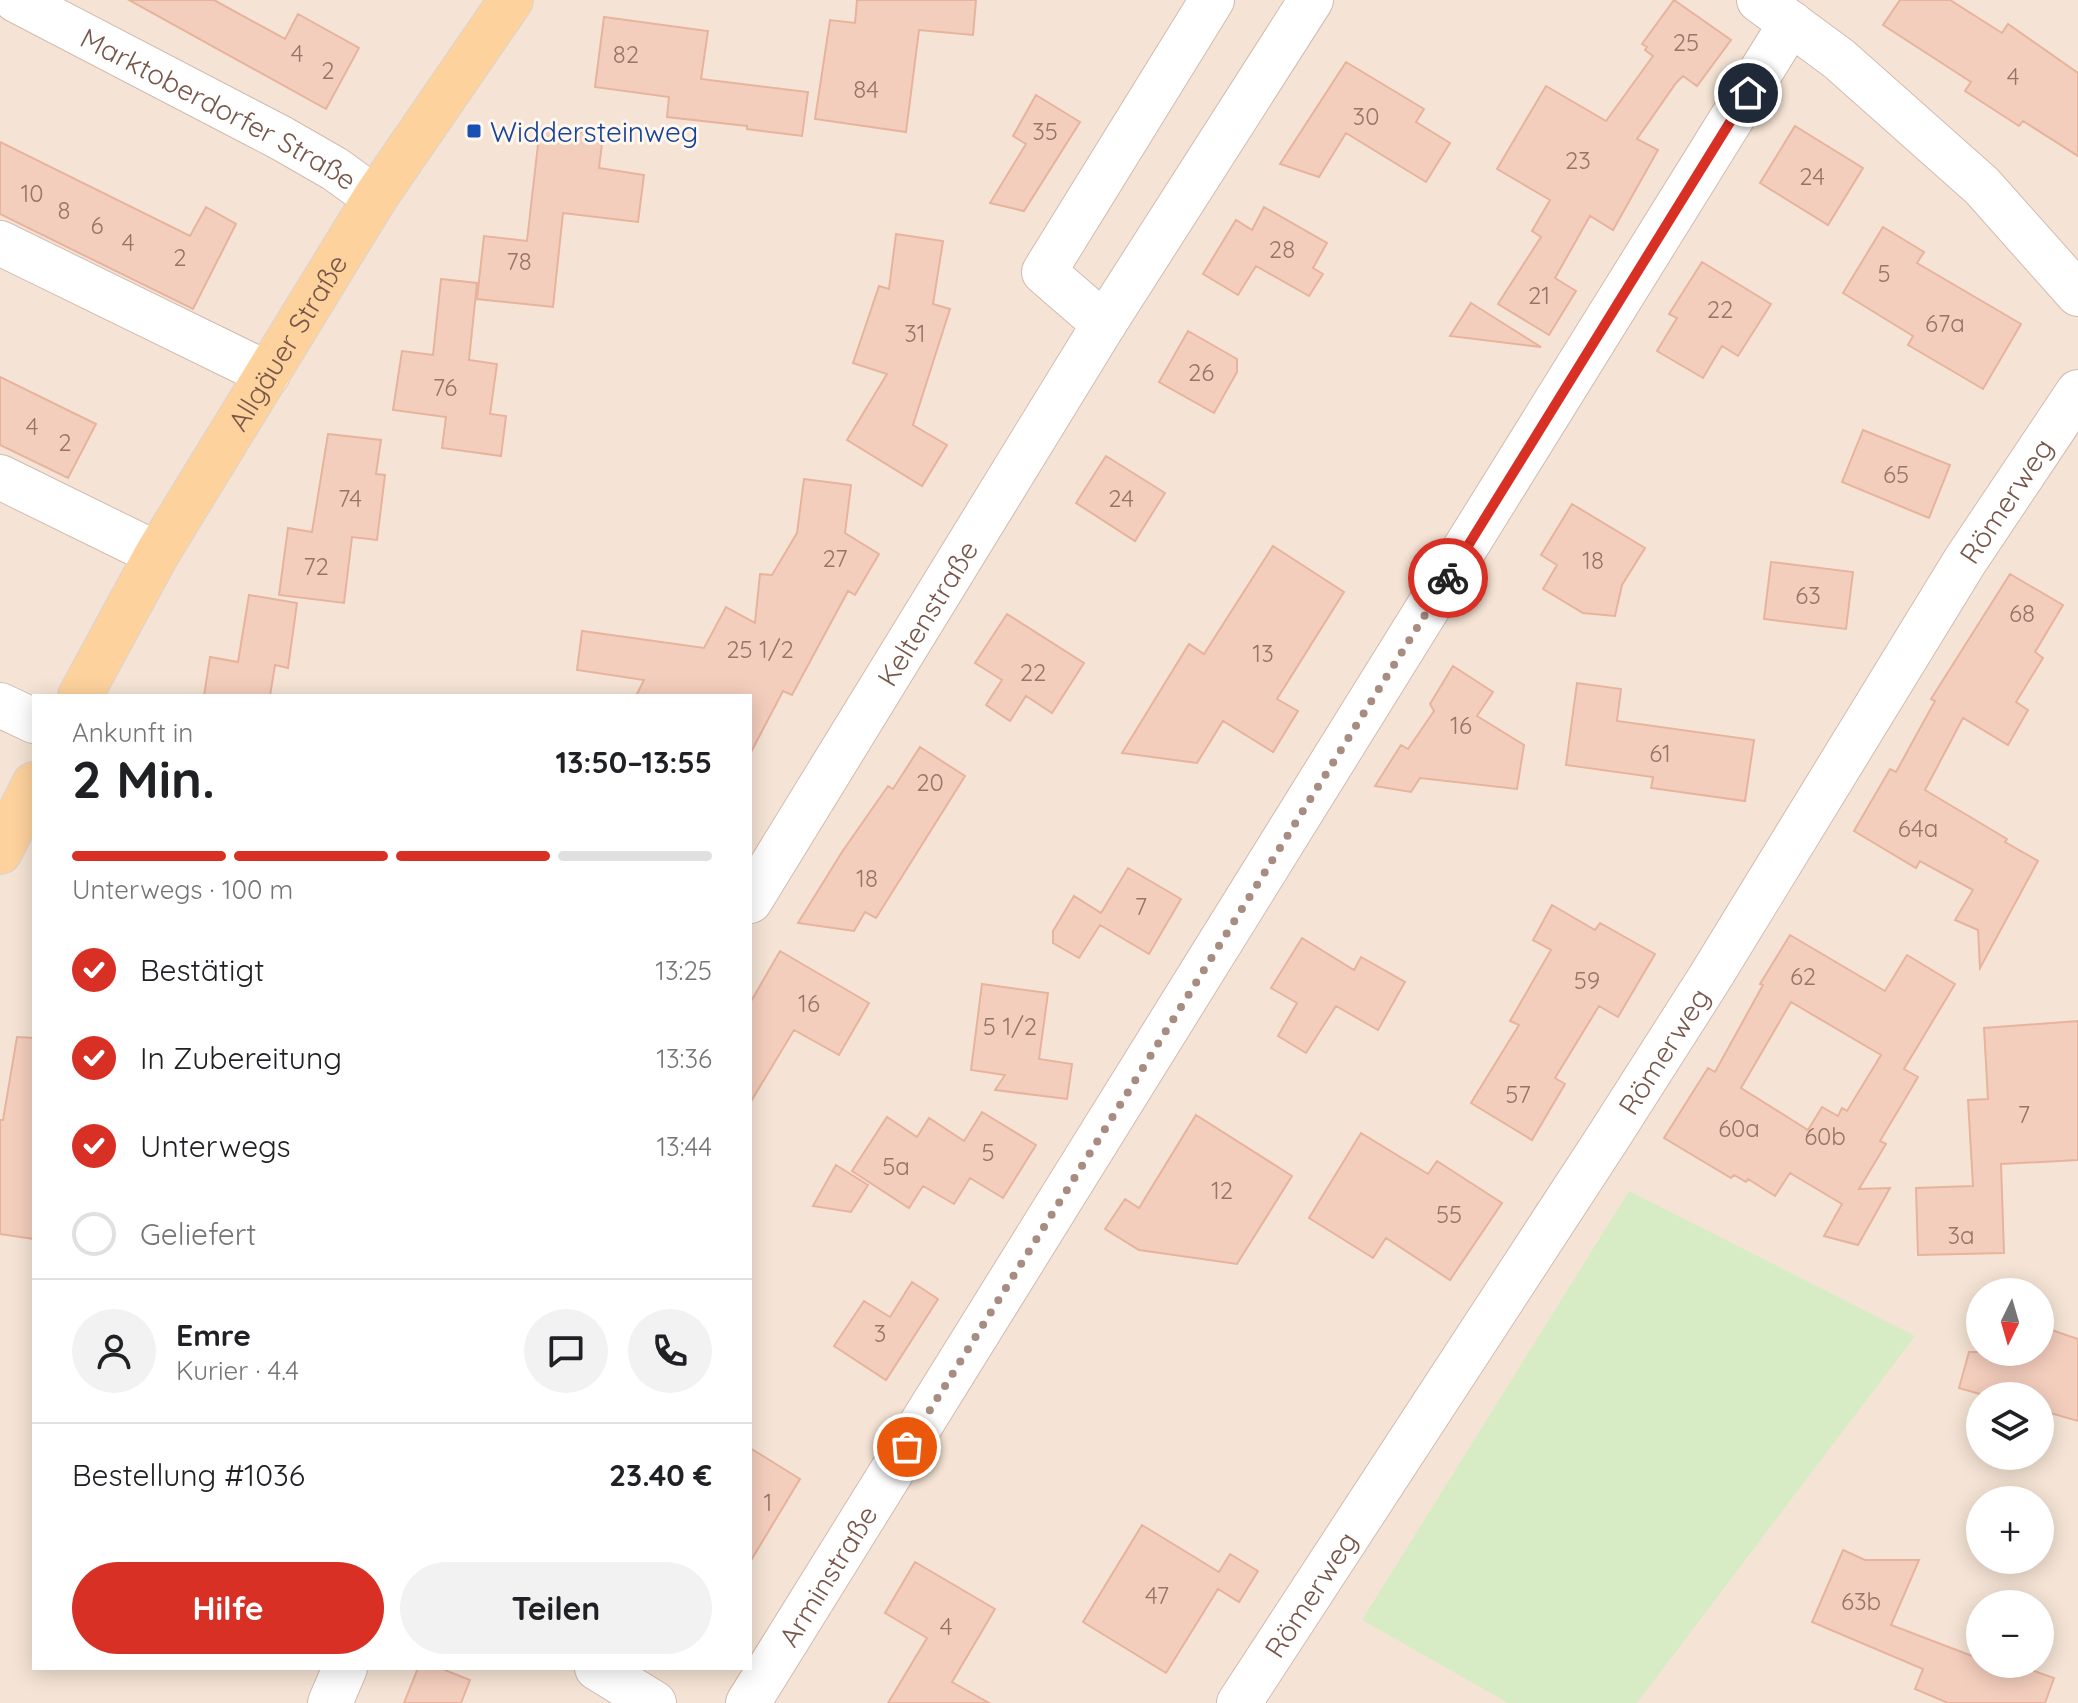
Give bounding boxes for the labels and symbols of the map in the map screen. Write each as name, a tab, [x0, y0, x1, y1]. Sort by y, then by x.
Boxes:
street label: Marktoberdorfer Straße	[75, 19, 364, 197]
house number: 25	[1673, 27, 1699, 57]
house number: 4	[291, 38, 303, 68]
house number: 82	[613, 39, 639, 69]
house number: 2	[321, 55, 335, 85]
pin	[1714, 59, 1782, 127]
house number: 4	[2007, 61, 2019, 91]
house number: 84	[853, 74, 879, 104]
house number: 30	[1353, 101, 1379, 131]
place label: Widdersteinweg	[490, 114, 698, 149]
house number: 35	[1032, 116, 1058, 146]
marker: Widdersteinweg	[465, 122, 483, 140]
house number: 23	[1565, 145, 1591, 175]
house number: 24	[1799, 161, 1825, 191]
house number: 10	[20, 178, 44, 208]
house number: 8	[58, 195, 70, 225]
house number: 6	[91, 210, 104, 240]
house number: 4	[122, 227, 134, 257]
house number: 28	[1269, 234, 1295, 264]
house number: 2	[173, 242, 187, 272]
house number: 78	[506, 246, 532, 276]
street label: Allgäuer Straße	[219, 247, 354, 437]
house number: 5	[1877, 258, 1891, 288]
house number: 21	[1528, 280, 1550, 310]
house number: 22	[1707, 294, 1733, 324]
house number: 67a	[1925, 308, 1965, 338]
house number: 31	[904, 318, 926, 348]
house number: 26	[1188, 357, 1214, 387]
house number: 76	[433, 372, 457, 402]
house number: 4	[26, 411, 38, 441]
house number: 2	[58, 427, 72, 457]
street label: Römerweg	[1951, 431, 2060, 570]
house number: 65	[1883, 459, 1909, 489]
house number: 74	[338, 483, 362, 513]
house number: 24	[1108, 483, 1134, 513]
street label: Keltenstraße	[869, 534, 985, 692]
courier	[1408, 538, 1488, 618]
house number: 27	[822, 543, 848, 573]
house number: 18	[1582, 545, 1604, 575]
house number: 72	[303, 551, 329, 581]
house number: 63	[1795, 580, 1821, 610]
house number: 68	[2009, 598, 2035, 628]
house number: 25 1/2	[726, 634, 794, 664]
house number: 13	[1252, 638, 1274, 668]
house number: 22	[1020, 657, 1046, 687]
house number: 16	[1450, 710, 1472, 740]
house number: 61	[1649, 738, 1671, 768]
house number: 20	[916, 767, 944, 797]
house number: 64a	[1898, 813, 1938, 843]
house number: 18	[856, 863, 878, 893]
house number: 7	[1135, 891, 1147, 921]
house number: 62	[1790, 961, 1816, 991]
house number: 59	[1574, 965, 1600, 995]
street label: Römerweg	[1610, 981, 1717, 1121]
house number: 16	[798, 988, 820, 1018]
house number: 5 1/2	[983, 1011, 1037, 1041]
house number: 57	[1505, 1079, 1531, 1109]
house number: 7	[2018, 1099, 2030, 1129]
house number: 60a	[1718, 1113, 1760, 1143]
house number: 60b	[1804, 1121, 1846, 1151]
house number: 5	[981, 1137, 995, 1167]
house number: 5a	[882, 1151, 910, 1181]
house number: 12	[1211, 1175, 1233, 1205]
house number: 55	[1436, 1199, 1462, 1229]
house number: 3a	[1947, 1220, 1975, 1250]
north arrow	[1966, 1278, 2054, 1366]
house number: 3	[874, 1318, 886, 1348]
pin	[873, 1413, 941, 1481]
house number: 1	[764, 1487, 772, 1517]
street label: Arminstraße	[770, 1499, 884, 1653]
street label: Römerweg	[1256, 1524, 1364, 1664]
house number: 47	[1145, 1580, 1169, 1610]
house number: 63b	[1841, 1586, 1881, 1616]
house number: 4	[940, 1611, 952, 1641]

